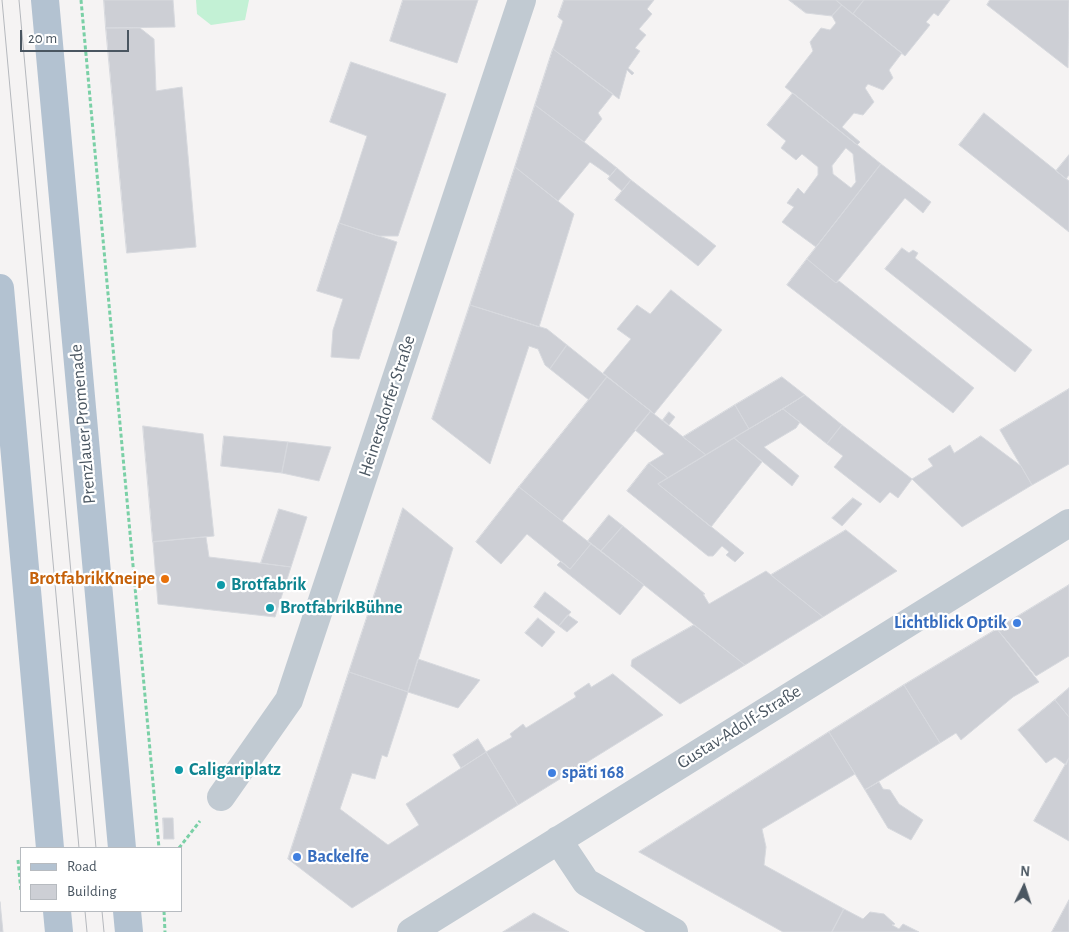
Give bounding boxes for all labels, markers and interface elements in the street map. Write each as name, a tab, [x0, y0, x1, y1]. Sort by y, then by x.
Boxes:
scale bar	[22, 20, 131, 52]
text: 20 m	[28, 31, 57, 46]
street label: Heinersdorfer Straße	[354, 333, 420, 479]
street label: Prenzlauer Promenade	[65, 343, 101, 505]
place label: BrotfabrikKneipe	[29, 568, 155, 590]
marker: BrotfabrikKneipe	[159, 573, 171, 585]
place label: Brotfabrik	[231, 574, 306, 596]
marker: Brotfabrik	[215, 579, 227, 591]
place label: BrotfabrikBühne	[280, 597, 403, 619]
marker: BrotfabrikBühne	[264, 602, 276, 614]
place label: Lichtblick Optik	[894, 612, 1007, 634]
marker: Lichtblick Optik	[1011, 617, 1023, 629]
street label: Gustav-Adolf-Straße	[673, 680, 805, 774]
place label: Caligariplatz	[189, 759, 281, 781]
place label: späti 168	[562, 762, 624, 784]
marker: Caligariplatz	[173, 764, 185, 776]
marker: späti 168	[546, 767, 558, 779]
place label: Backelfe	[307, 846, 369, 868]
legend	[20, 847, 182, 912]
marker: Backelfe	[291, 851, 303, 863]
text: Road	[67, 859, 97, 874]
north arrow	[999, 862, 1049, 912]
text: N	[1020, 865, 1030, 879]
text: Building	[67, 884, 117, 899]

